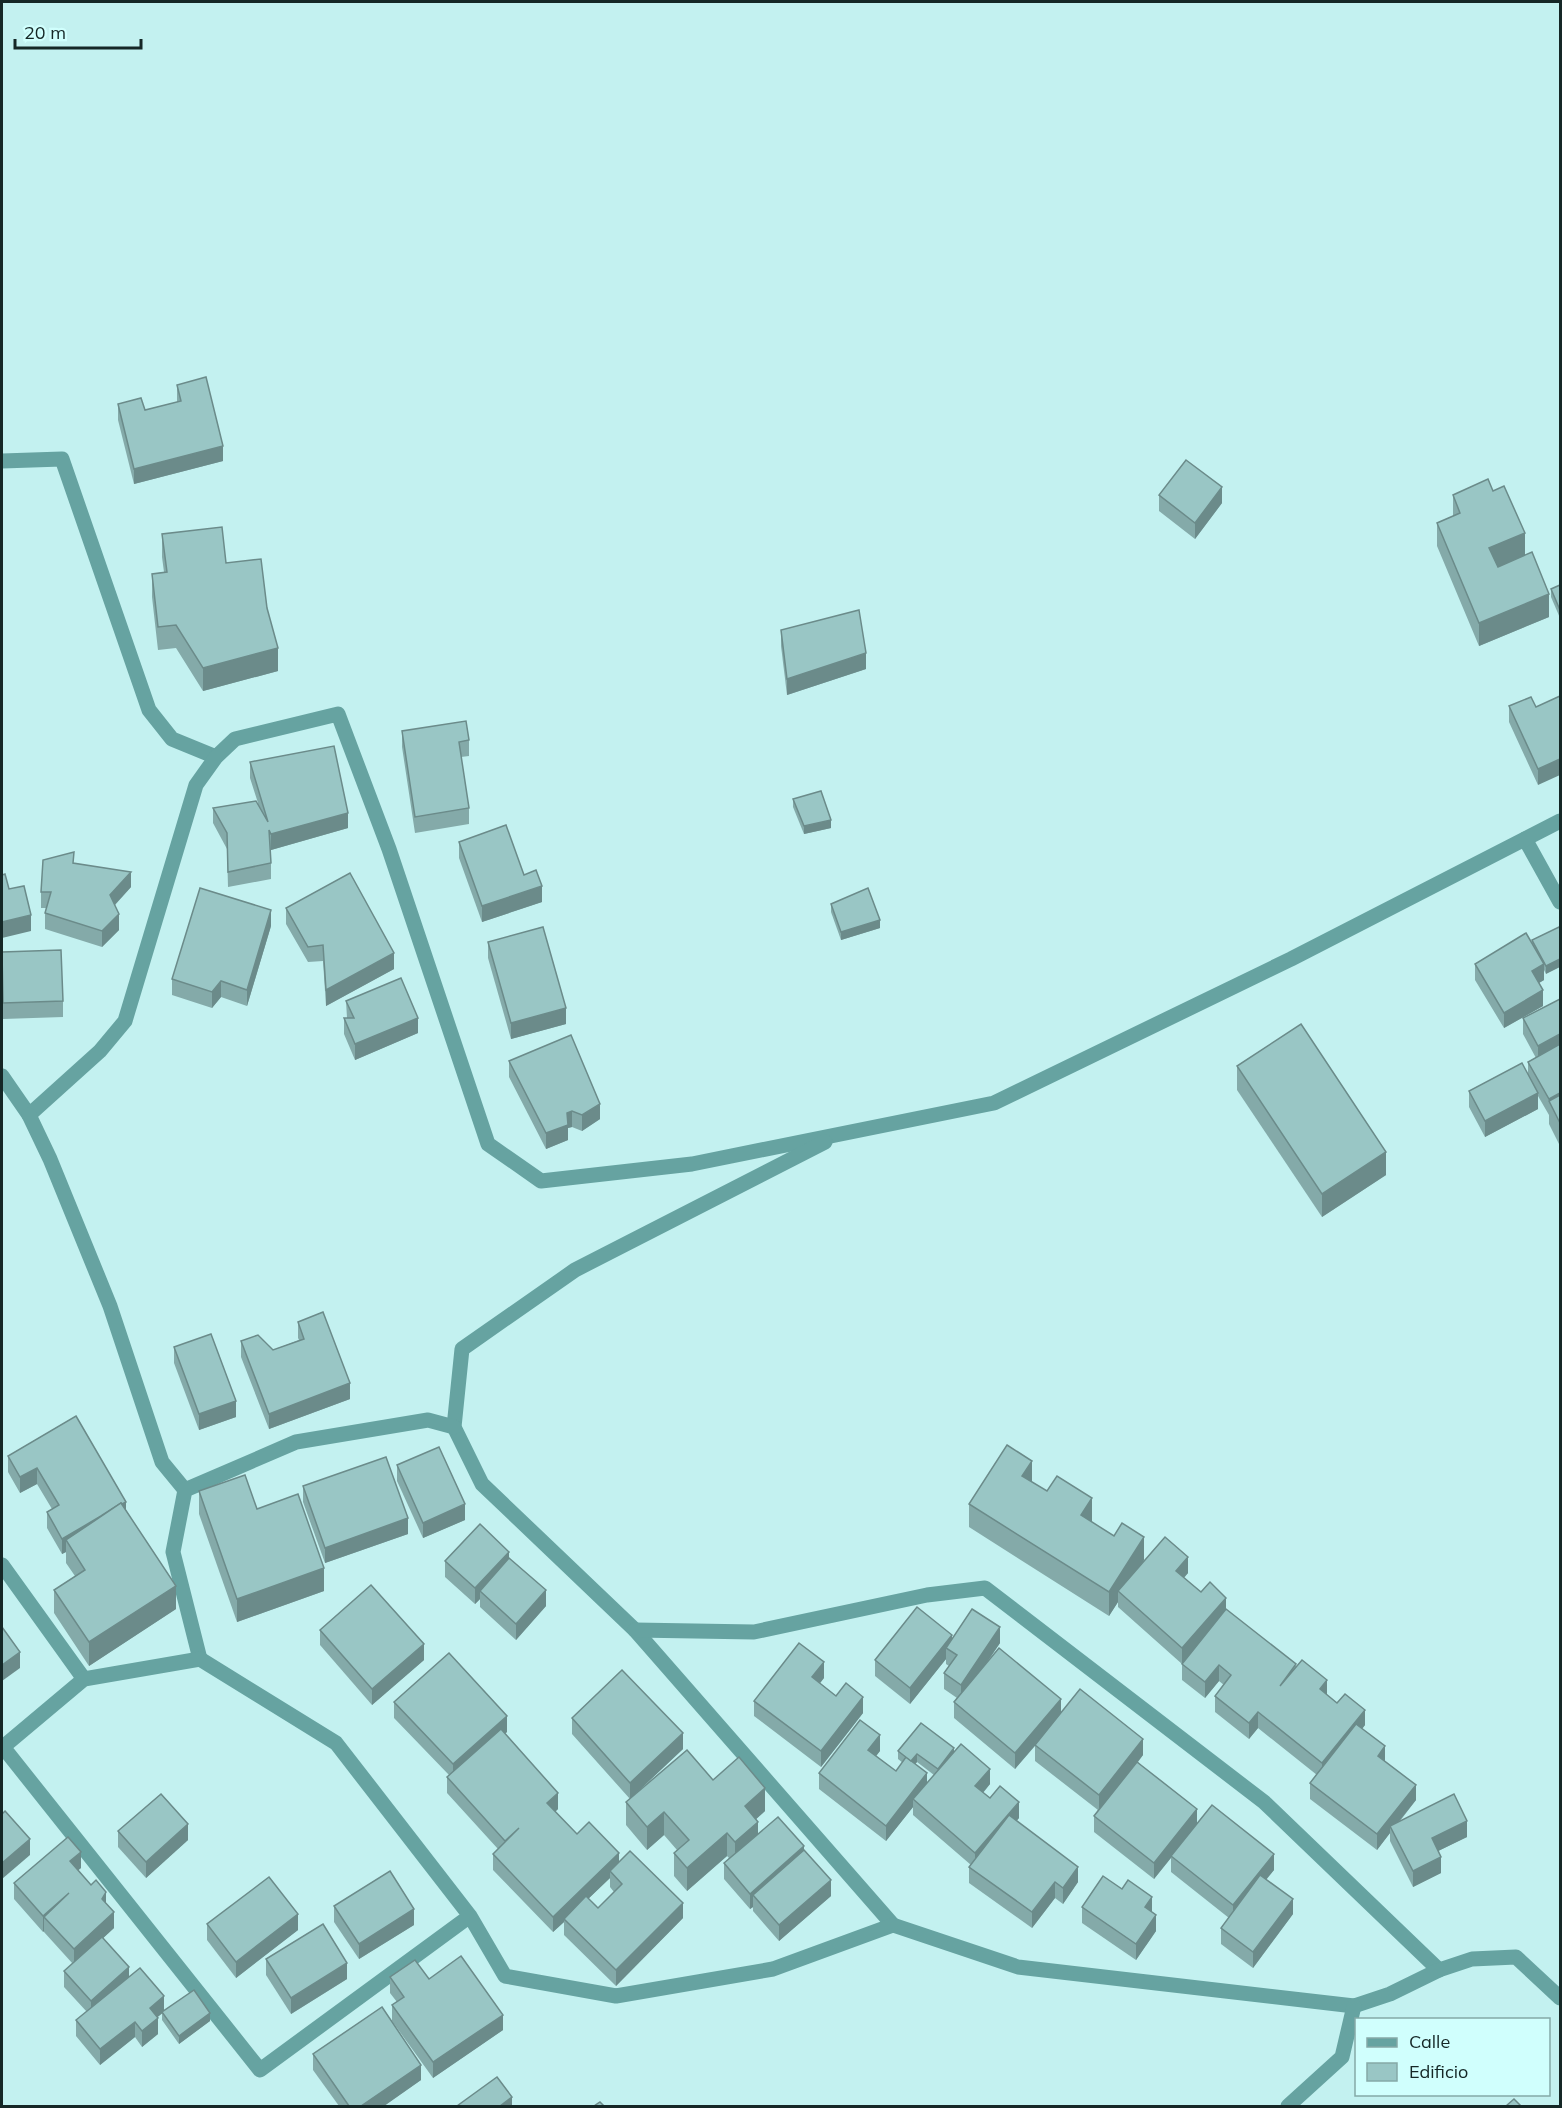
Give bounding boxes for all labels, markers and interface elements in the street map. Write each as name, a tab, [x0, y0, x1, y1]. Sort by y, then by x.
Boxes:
scale bar	[15, 12, 141, 50]
text: 20 m	[24, 21, 66, 44]
legend	[1355, 2018, 1550, 2096]
text: Calle	[1409, 2030, 1450, 2053]
text: Edificio	[1409, 2060, 1468, 2083]

